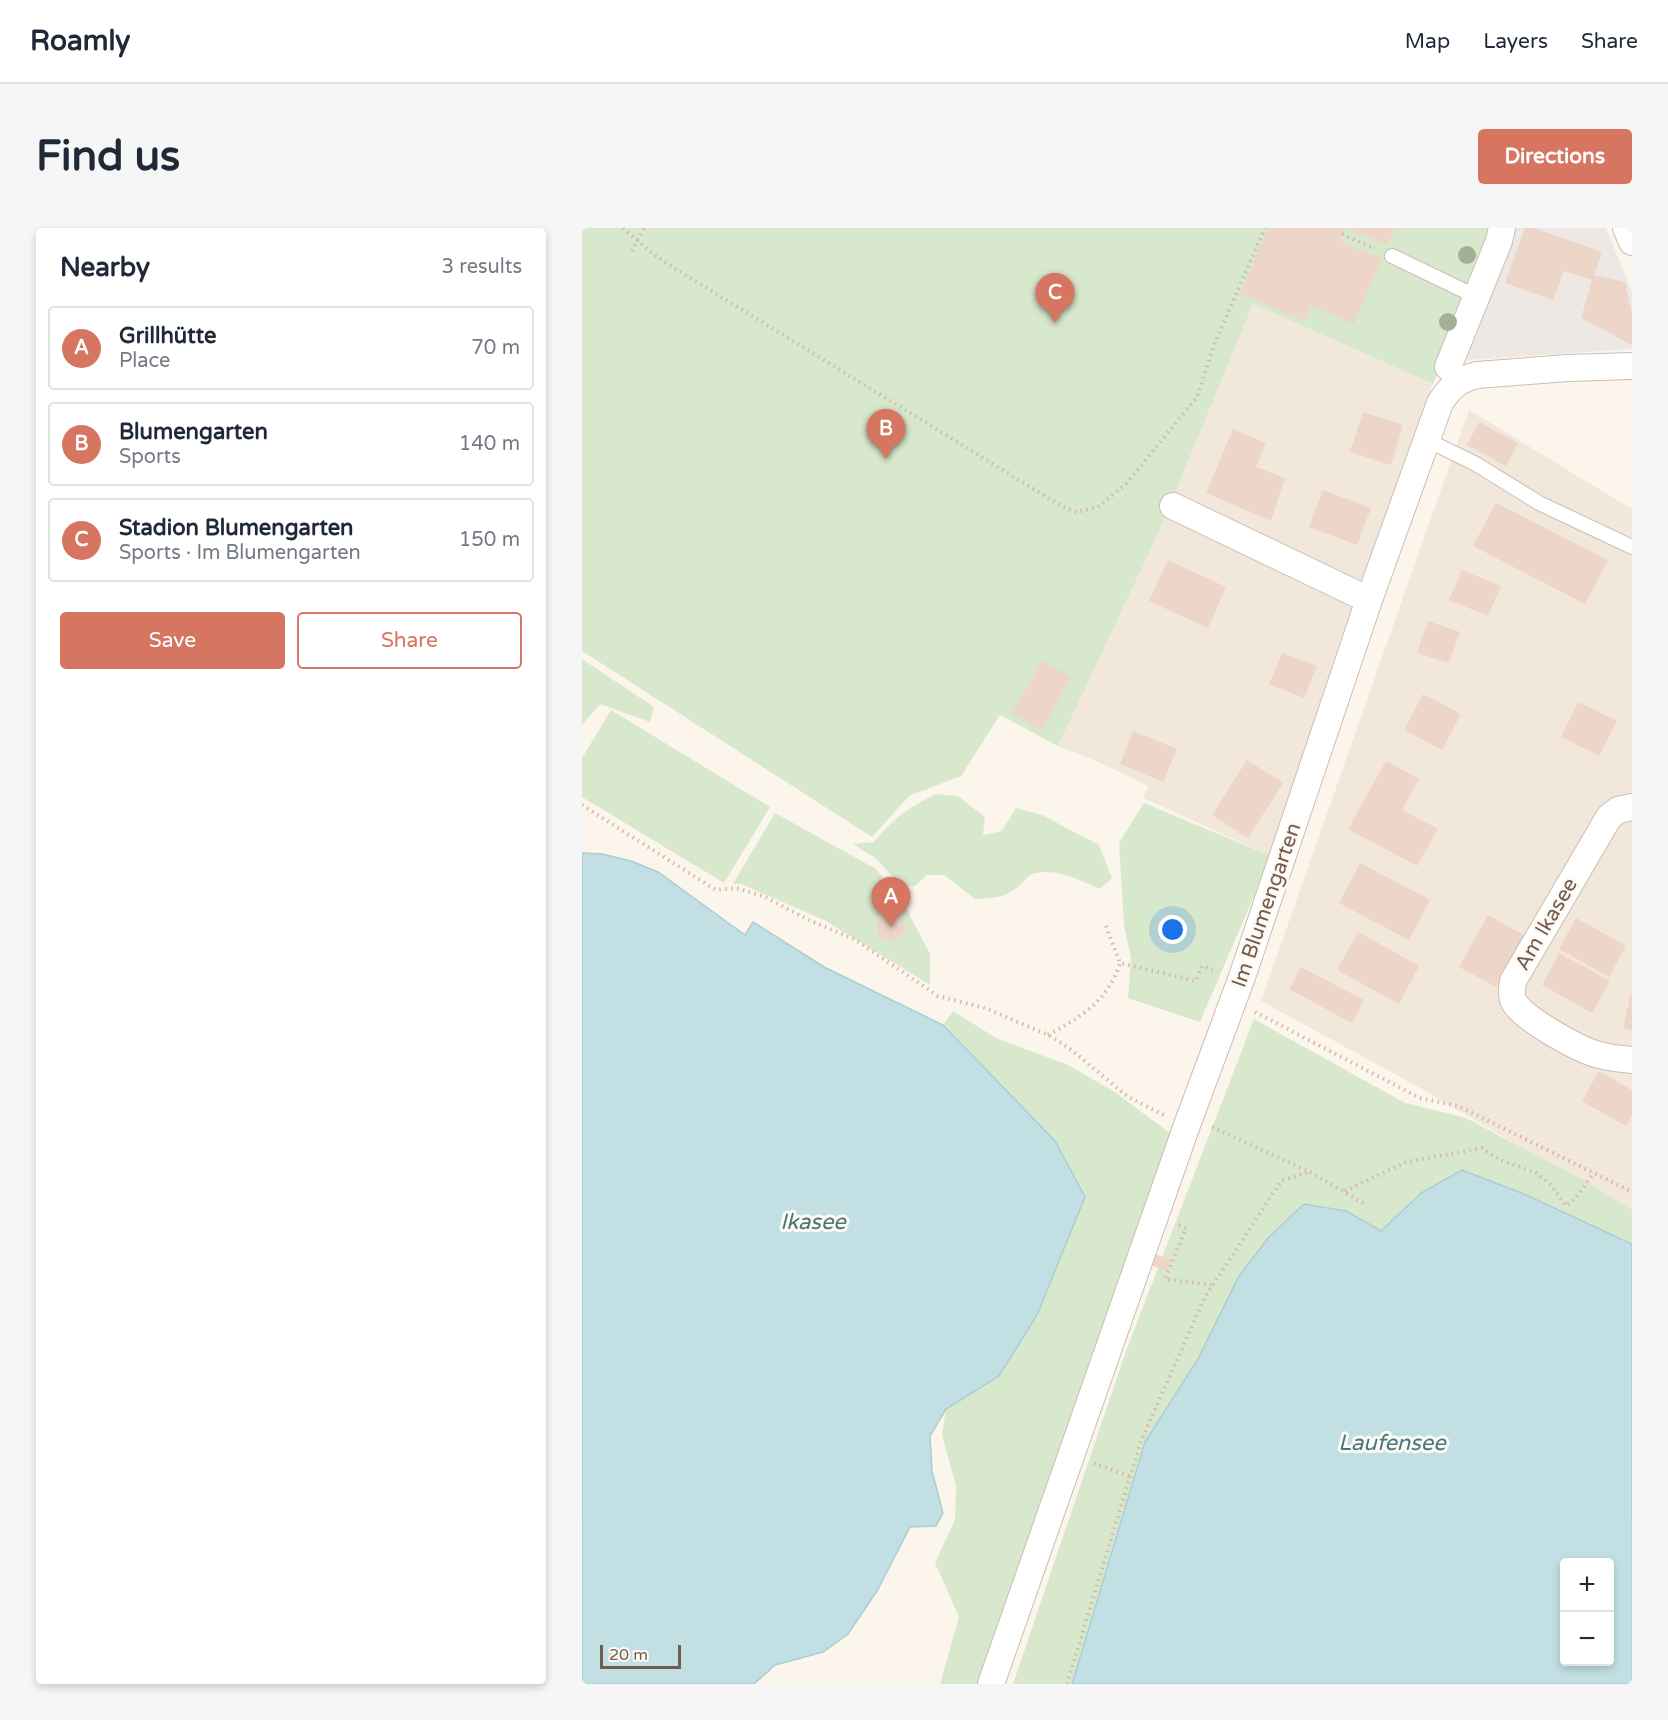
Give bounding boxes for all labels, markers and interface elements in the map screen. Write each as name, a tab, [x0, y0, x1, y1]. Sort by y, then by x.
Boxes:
text: Roamly	[30, 24, 130, 58]
text: Map	[1405, 29, 1450, 54]
text: Layers	[1483, 29, 1548, 54]
text: Share	[1581, 29, 1638, 54]
button: Directions	[1478, 129, 1632, 184]
text: Find us	[36, 131, 180, 182]
text: Nearby	[60, 252, 150, 283]
text: 3 results	[442, 255, 522, 279]
pin: C	[1036, 274, 1074, 323]
text: Grillhütte	[119, 323, 216, 349]
text: A	[74, 336, 89, 360]
text: 70 m	[471, 336, 520, 360]
text: Place	[119, 349, 170, 373]
pin: B	[866, 410, 906, 459]
text: Blumengarten	[119, 419, 268, 445]
text: B	[75, 432, 88, 456]
text: 140 m	[459, 432, 520, 456]
text: Sports	[119, 445, 181, 469]
text: Stadion Blumengarten	[119, 515, 353, 541]
text: C	[75, 528, 88, 552]
text: 150 m	[459, 528, 520, 552]
text: Sports · Im Blumengarten	[119, 541, 361, 565]
button: Save	[60, 612, 285, 669]
button: Share	[297, 612, 522, 669]
street label: Im Blumengarten	[1227, 820, 1306, 991]
street label: Am Ikasee	[1510, 873, 1583, 975]
pin: A	[872, 878, 910, 927]
your location	[1158, 915, 1187, 944]
water label: Ikasee	[780, 1209, 847, 1235]
water label: Laufensee	[1338, 1430, 1447, 1456]
map controls	[1560, 1558, 1614, 1666]
button: +	[1560, 1558, 1614, 1612]
button: −	[1560, 1612, 1614, 1666]
scale bar	[600, 1642, 681, 1670]
text: 20 m	[609, 1645, 648, 1665]

